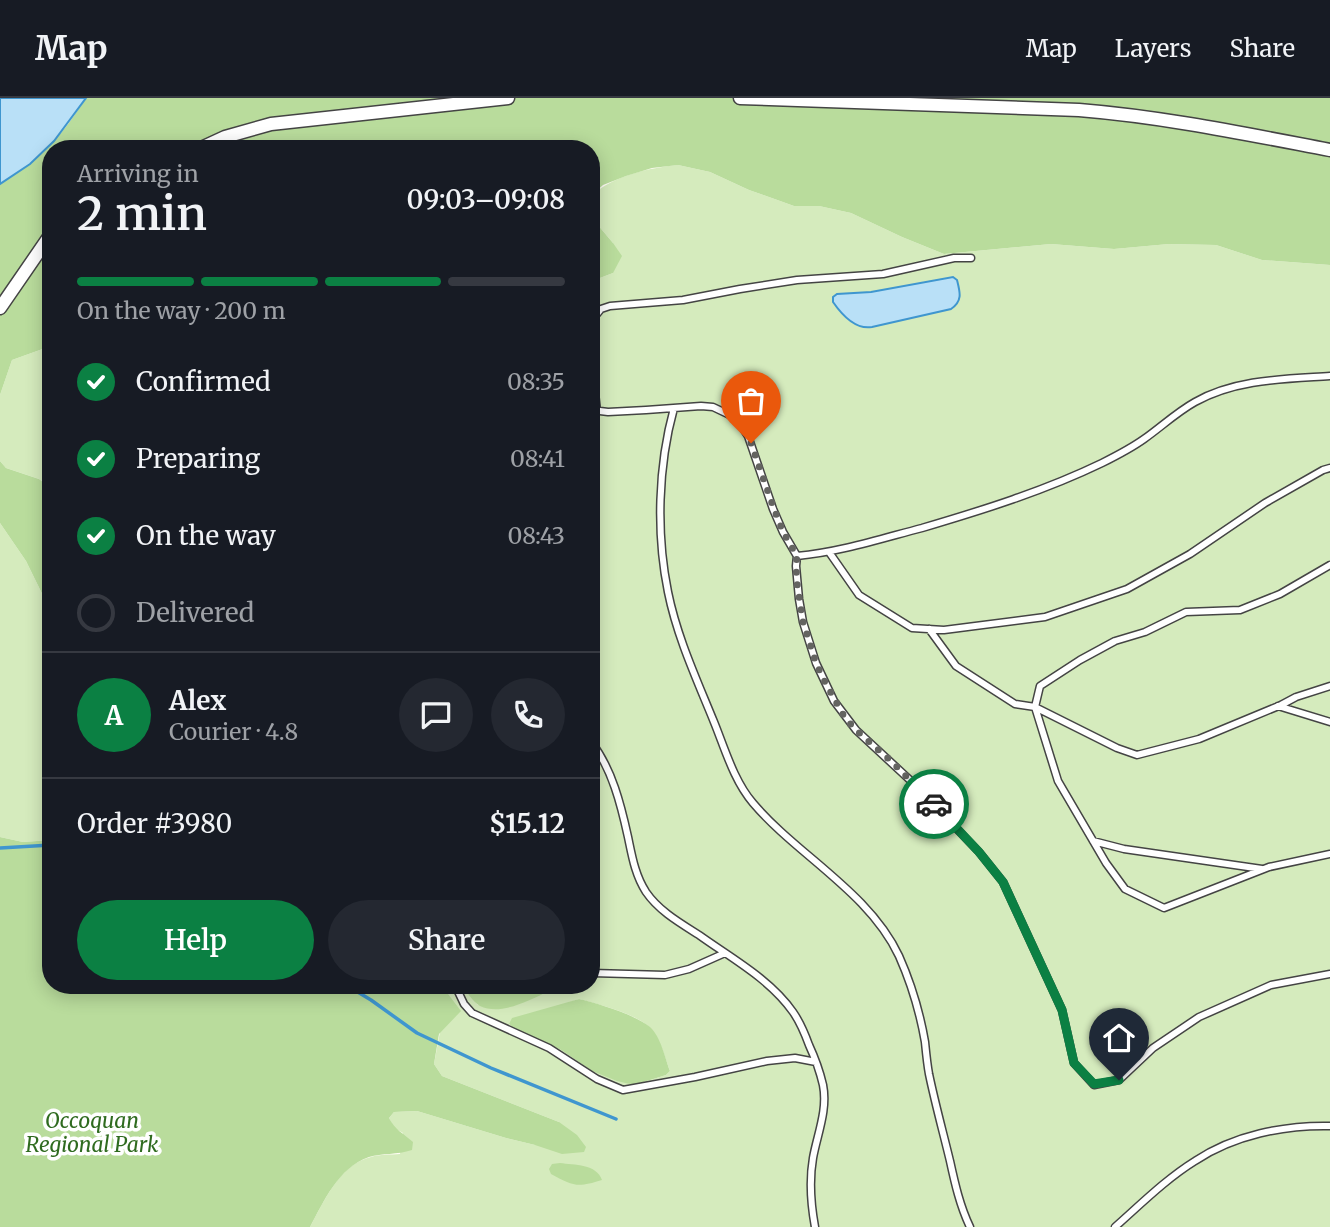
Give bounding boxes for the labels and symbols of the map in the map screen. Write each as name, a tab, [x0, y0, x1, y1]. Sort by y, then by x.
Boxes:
pin	[721, 371, 781, 443]
courier	[899, 769, 969, 839]
pin	[1089, 1008, 1149, 1080]
park label: Occoquan Regional Park	[26, 1107, 159, 1158]

